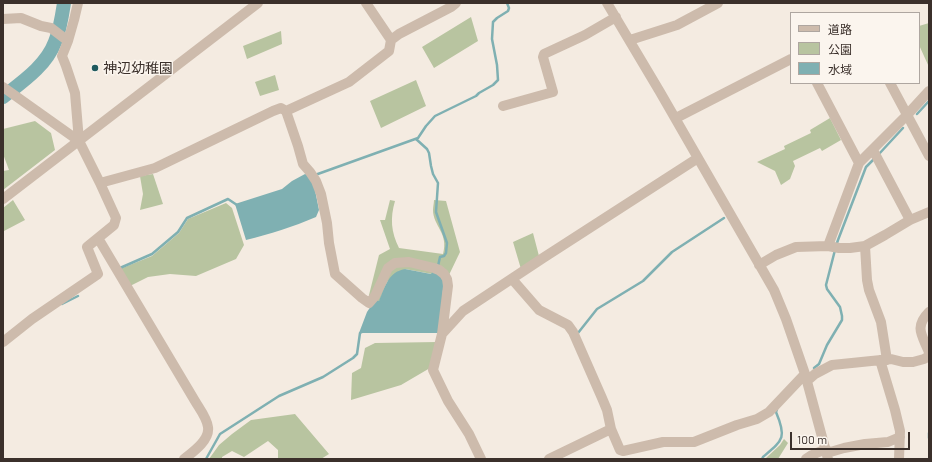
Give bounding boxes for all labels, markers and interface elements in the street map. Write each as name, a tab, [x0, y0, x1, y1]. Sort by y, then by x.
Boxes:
legend	[790, 12, 920, 84]
text: 道路	[828, 22, 852, 36]
text: 公園	[828, 42, 852, 56]
place label: 神辺幼稚園	[103, 60, 173, 76]
text: 水域	[828, 62, 852, 76]
marker: 神辺幼稚園	[90, 63, 100, 73]
scale bar	[792, 424, 912, 450]
text: 100 m	[797, 432, 827, 446]

